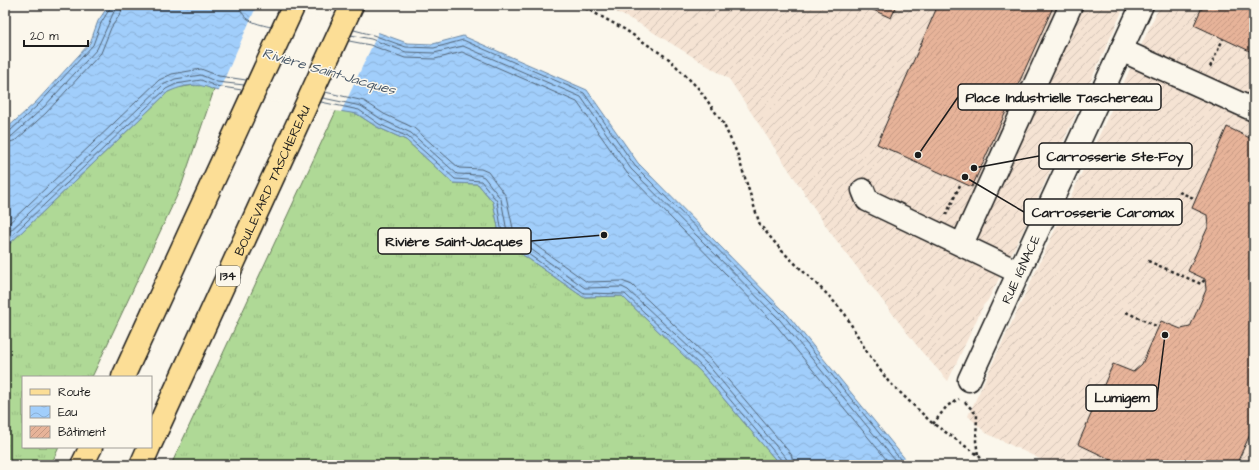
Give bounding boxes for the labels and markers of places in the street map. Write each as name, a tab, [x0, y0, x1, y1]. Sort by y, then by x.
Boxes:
callout: Place Industrielle Taschereau	[958, 84, 1161, 110]
callout: Carrosserie Ste-Foy	[1039, 143, 1192, 169]
callout: Carrosserie Caromax	[1024, 199, 1182, 225]
callout: Rivière Saint-Jacques	[378, 228, 531, 254]
callout: Lumigem	[1086, 385, 1157, 411]

